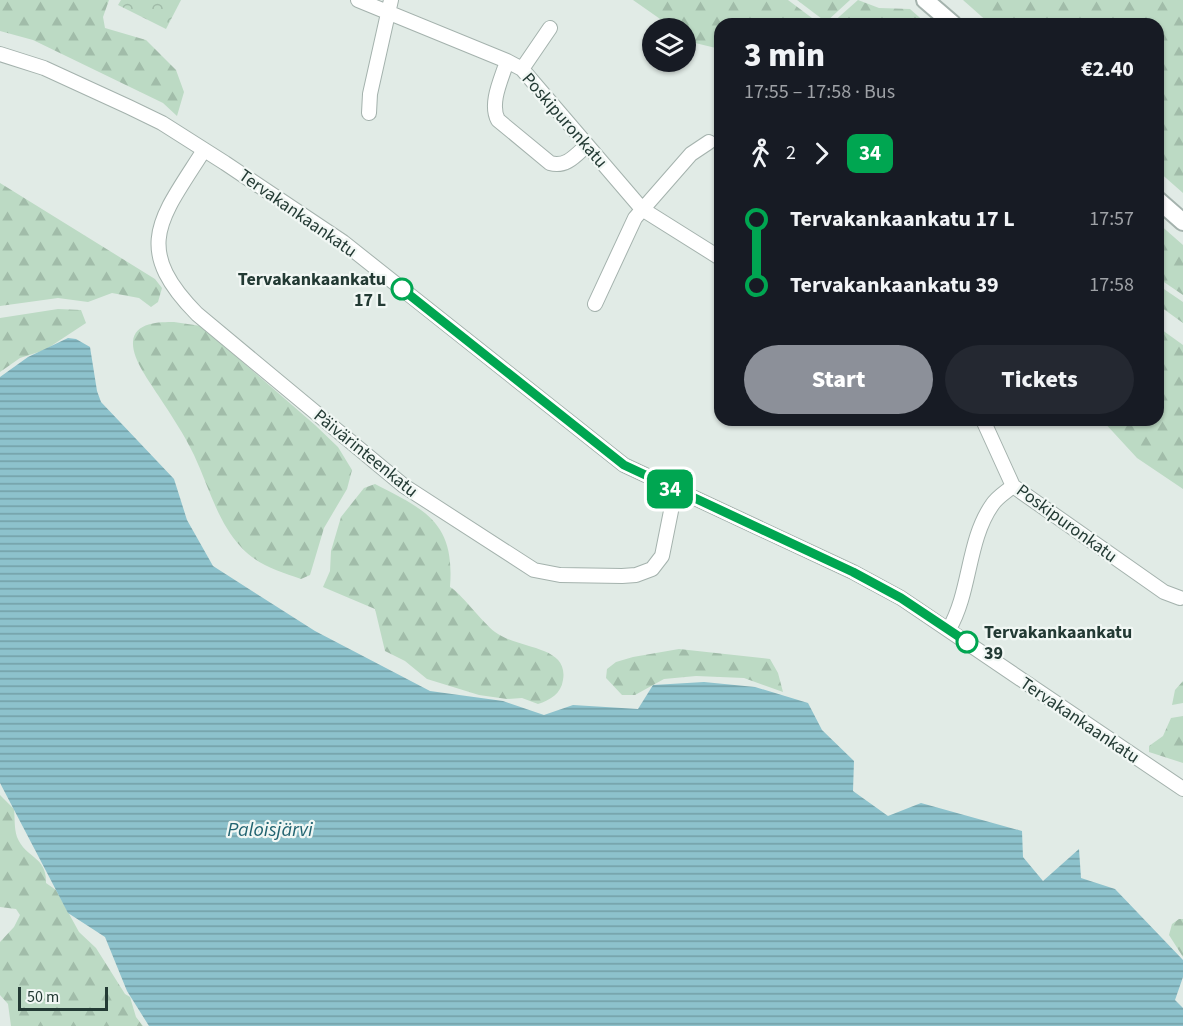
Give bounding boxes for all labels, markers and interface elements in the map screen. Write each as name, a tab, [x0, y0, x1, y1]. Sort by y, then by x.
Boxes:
map controls	[642, 18, 696, 72]
button: layers	[642, 18, 696, 72]
text: 3 min	[744, 32, 825, 79]
text: €2.40	[1081, 53, 1134, 85]
street label: Poskipuronkatu	[516, 67, 613, 174]
text: 17:55 – 17:58 · Bus	[744, 78, 895, 106]
icon: walk	[744, 137, 777, 170]
icon: forward	[805, 137, 838, 170]
text: 34	[859, 138, 881, 168]
text: 2	[786, 139, 796, 167]
street label: Tervakankaankatu	[234, 163, 362, 264]
text: Tervakankaankatu 17 L	[790, 203, 1015, 235]
text: 17:57	[1089, 205, 1134, 233]
place label: Tervakankaankatu 17 L	[238, 267, 386, 313]
text: Tervakankaankatu 39	[790, 269, 999, 301]
text: 17:58	[1089, 271, 1134, 299]
marker: Tervakankaankatu 17 L	[391, 278, 413, 300]
button: Start	[744, 345, 933, 414]
button: Tickets	[945, 345, 1134, 414]
street label: Päivärinteenkatu	[308, 404, 423, 503]
line badge: 34	[643, 470, 697, 508]
text: 34	[659, 474, 681, 504]
street label: Poskipuronkatu	[1011, 478, 1122, 569]
place label: Tervakankaankatu 39	[984, 620, 1132, 666]
marker: Tervakankaankatu 39	[956, 631, 978, 653]
street label: Tervakankaankatu	[1015, 671, 1144, 770]
water label: Paloisjärvi	[227, 816, 313, 844]
scale bar	[18, 984, 108, 1012]
text: 50 m	[27, 986, 59, 1008]

